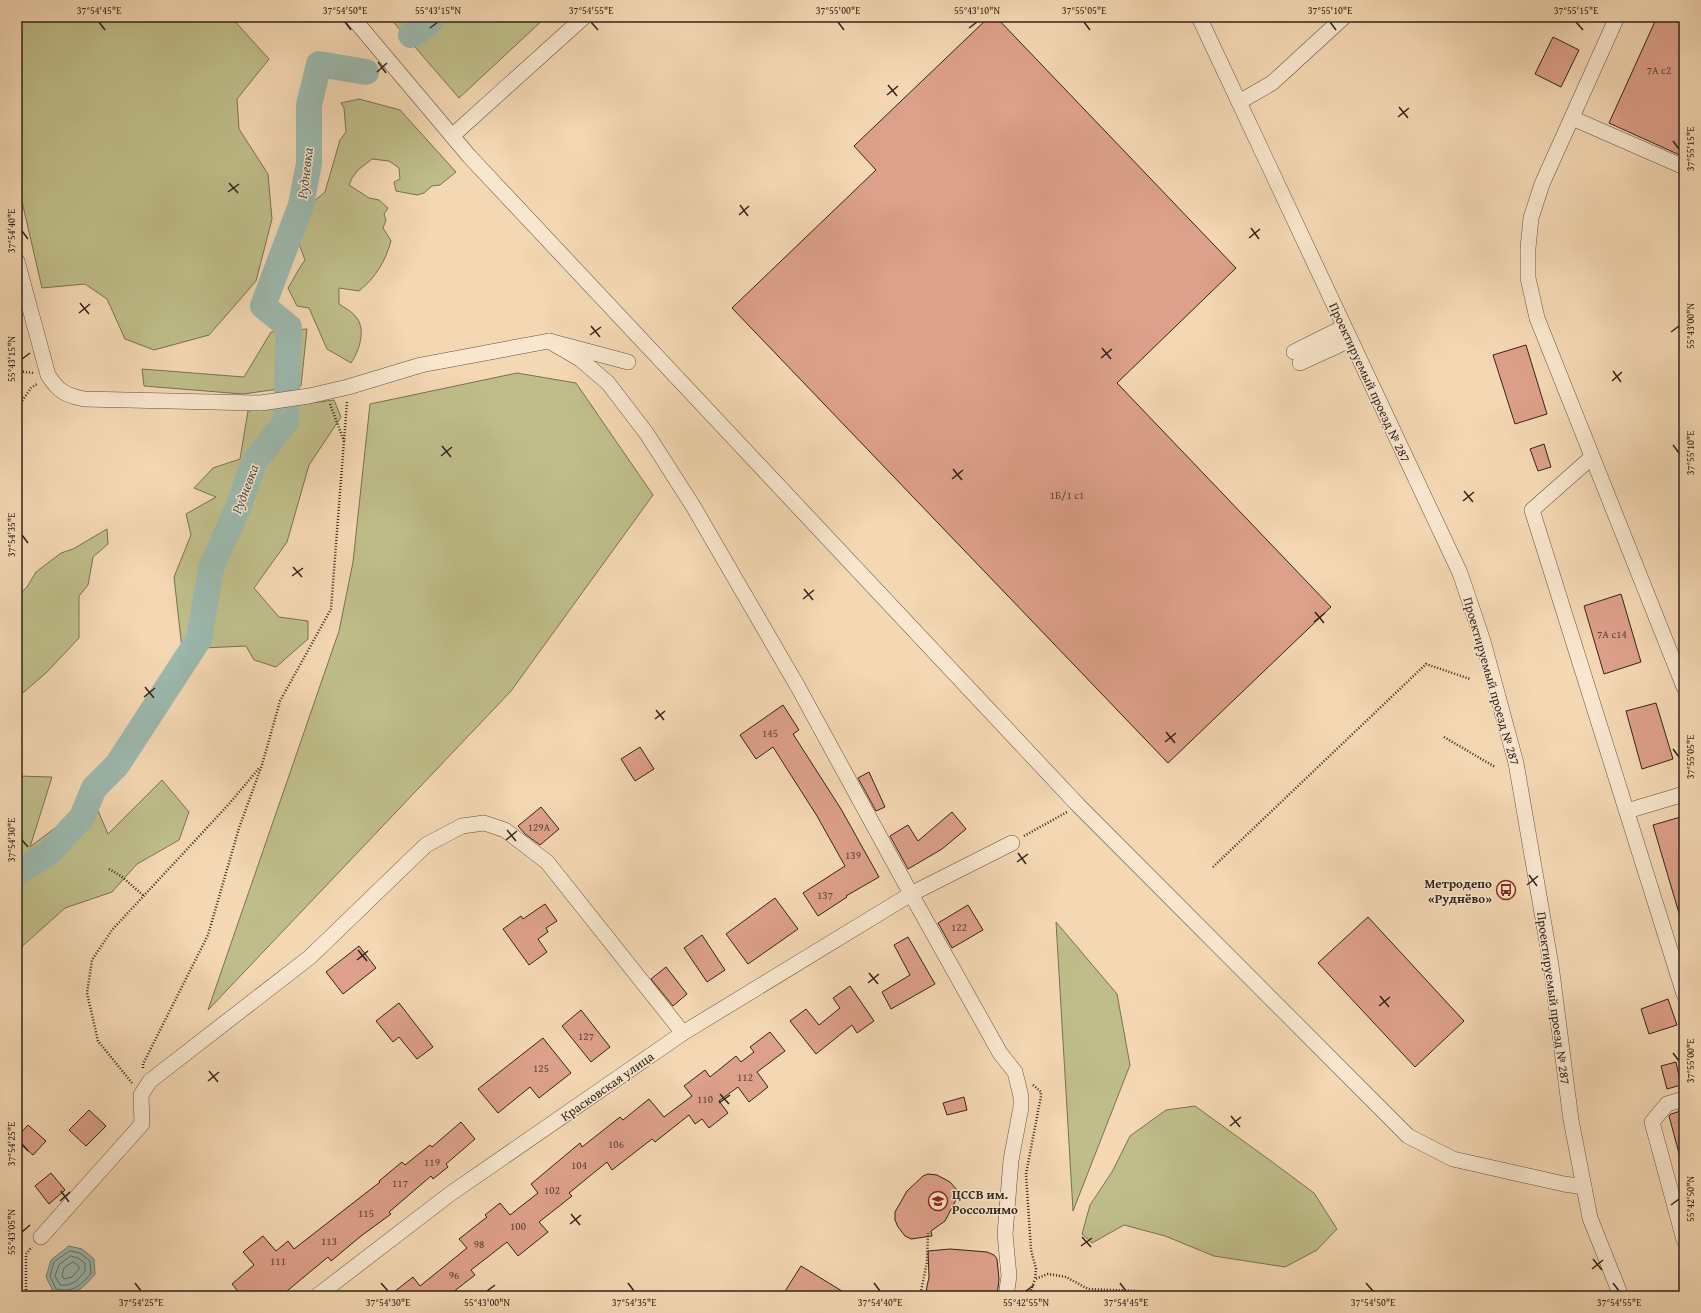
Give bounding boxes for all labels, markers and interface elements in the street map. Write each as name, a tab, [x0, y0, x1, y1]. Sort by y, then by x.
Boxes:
text: 37°54'45"E	[77, 3, 121, 18]
text: 37°54'50"E	[323, 3, 367, 18]
text: 55°43'15"N	[415, 3, 461, 18]
text: 37°54'55"E	[569, 3, 613, 18]
text: 37°55'00"E	[816, 3, 860, 18]
text: 55°43'10"N	[954, 3, 1000, 18]
text: 37°55'05"E	[1062, 3, 1106, 18]
text: 37°55'10"E	[1308, 3, 1352, 18]
text: 37°55'15"E	[1554, 3, 1598, 18]
house number: 7А с2	[1647, 62, 1671, 78]
text: 37°55'15"E	[1683, 127, 1698, 171]
water label: Рудневка	[292, 146, 318, 201]
text: 37°54'40"E	[4, 209, 19, 253]
street label: Проектируемый проезд № 287	[1324, 299, 1415, 465]
text: 55°43'00"N	[1683, 303, 1698, 349]
text: 55°43'15"N	[4, 336, 19, 382]
text: 37°55'10"E	[1683, 431, 1698, 475]
water label: Рудневка	[226, 461, 264, 518]
house number: 1Б/1 с1	[1050, 487, 1084, 503]
text: 37°54'35"E	[4, 513, 19, 557]
street label: Проектируемый проезд № 287	[1458, 595, 1525, 767]
house number: 7А с14	[1597, 626, 1627, 642]
house number: 145	[762, 725, 778, 741]
text: 37°55'05"E	[1683, 735, 1698, 779]
text: 37°54'30"E	[4, 818, 19, 862]
house number: 129А	[528, 819, 551, 835]
house number: 139	[845, 847, 861, 863]
place label: Метродепо «Руднёво»	[1424, 874, 1492, 908]
bus stop icon: Метродепо «Руднёво»	[1495, 879, 1517, 901]
house number: 137	[817, 887, 833, 903]
street label: Проектируемый проезд № 287	[1532, 910, 1575, 1086]
house number: 122	[951, 919, 967, 935]
house number: 127	[578, 1028, 594, 1044]
text: 37°55'00"E	[1683, 1039, 1698, 1083]
street label: Красковская улица	[557, 1047, 658, 1126]
house number: 125	[533, 1060, 549, 1076]
house number: 112	[737, 1069, 753, 1085]
house number: 110	[697, 1091, 713, 1107]
text: 37°54'25"E	[4, 1122, 19, 1166]
house number: 106	[608, 1136, 624, 1152]
house number: 119	[424, 1154, 440, 1170]
house number: 104	[571, 1157, 587, 1173]
house number: 117	[392, 1175, 408, 1191]
text: 55°42'50"N	[1683, 1176, 1698, 1222]
house number: 102	[544, 1182, 560, 1198]
place label: ЦССВ им. Россолимо	[952, 1185, 1018, 1219]
school or university icon: ЦССВ им. Россолимо	[927, 1190, 949, 1212]
house number: 115	[358, 1205, 374, 1221]
text: 55°43'05"N	[4, 1209, 19, 1255]
house number: 100	[510, 1218, 526, 1234]
house number: 113	[321, 1233, 337, 1249]
house number: 98	[474, 1236, 484, 1252]
house number: 111	[270, 1253, 286, 1269]
house number: 96	[449, 1267, 459, 1283]
text: 37°54'25"E	[119, 1295, 163, 1310]
text: 37°54'30"E	[366, 1295, 410, 1310]
text: 55°43'00"N	[464, 1295, 510, 1310]
text: 37°54'35"E	[612, 1295, 656, 1310]
text: 37°54'40"E	[858, 1295, 902, 1310]
text: 55°42'55"N	[1003, 1295, 1049, 1310]
text: 37°54'45"E	[1104, 1295, 1148, 1310]
text: 37°54'50"E	[1351, 1295, 1395, 1310]
text: 37°54'55"E	[1597, 1295, 1641, 1310]

